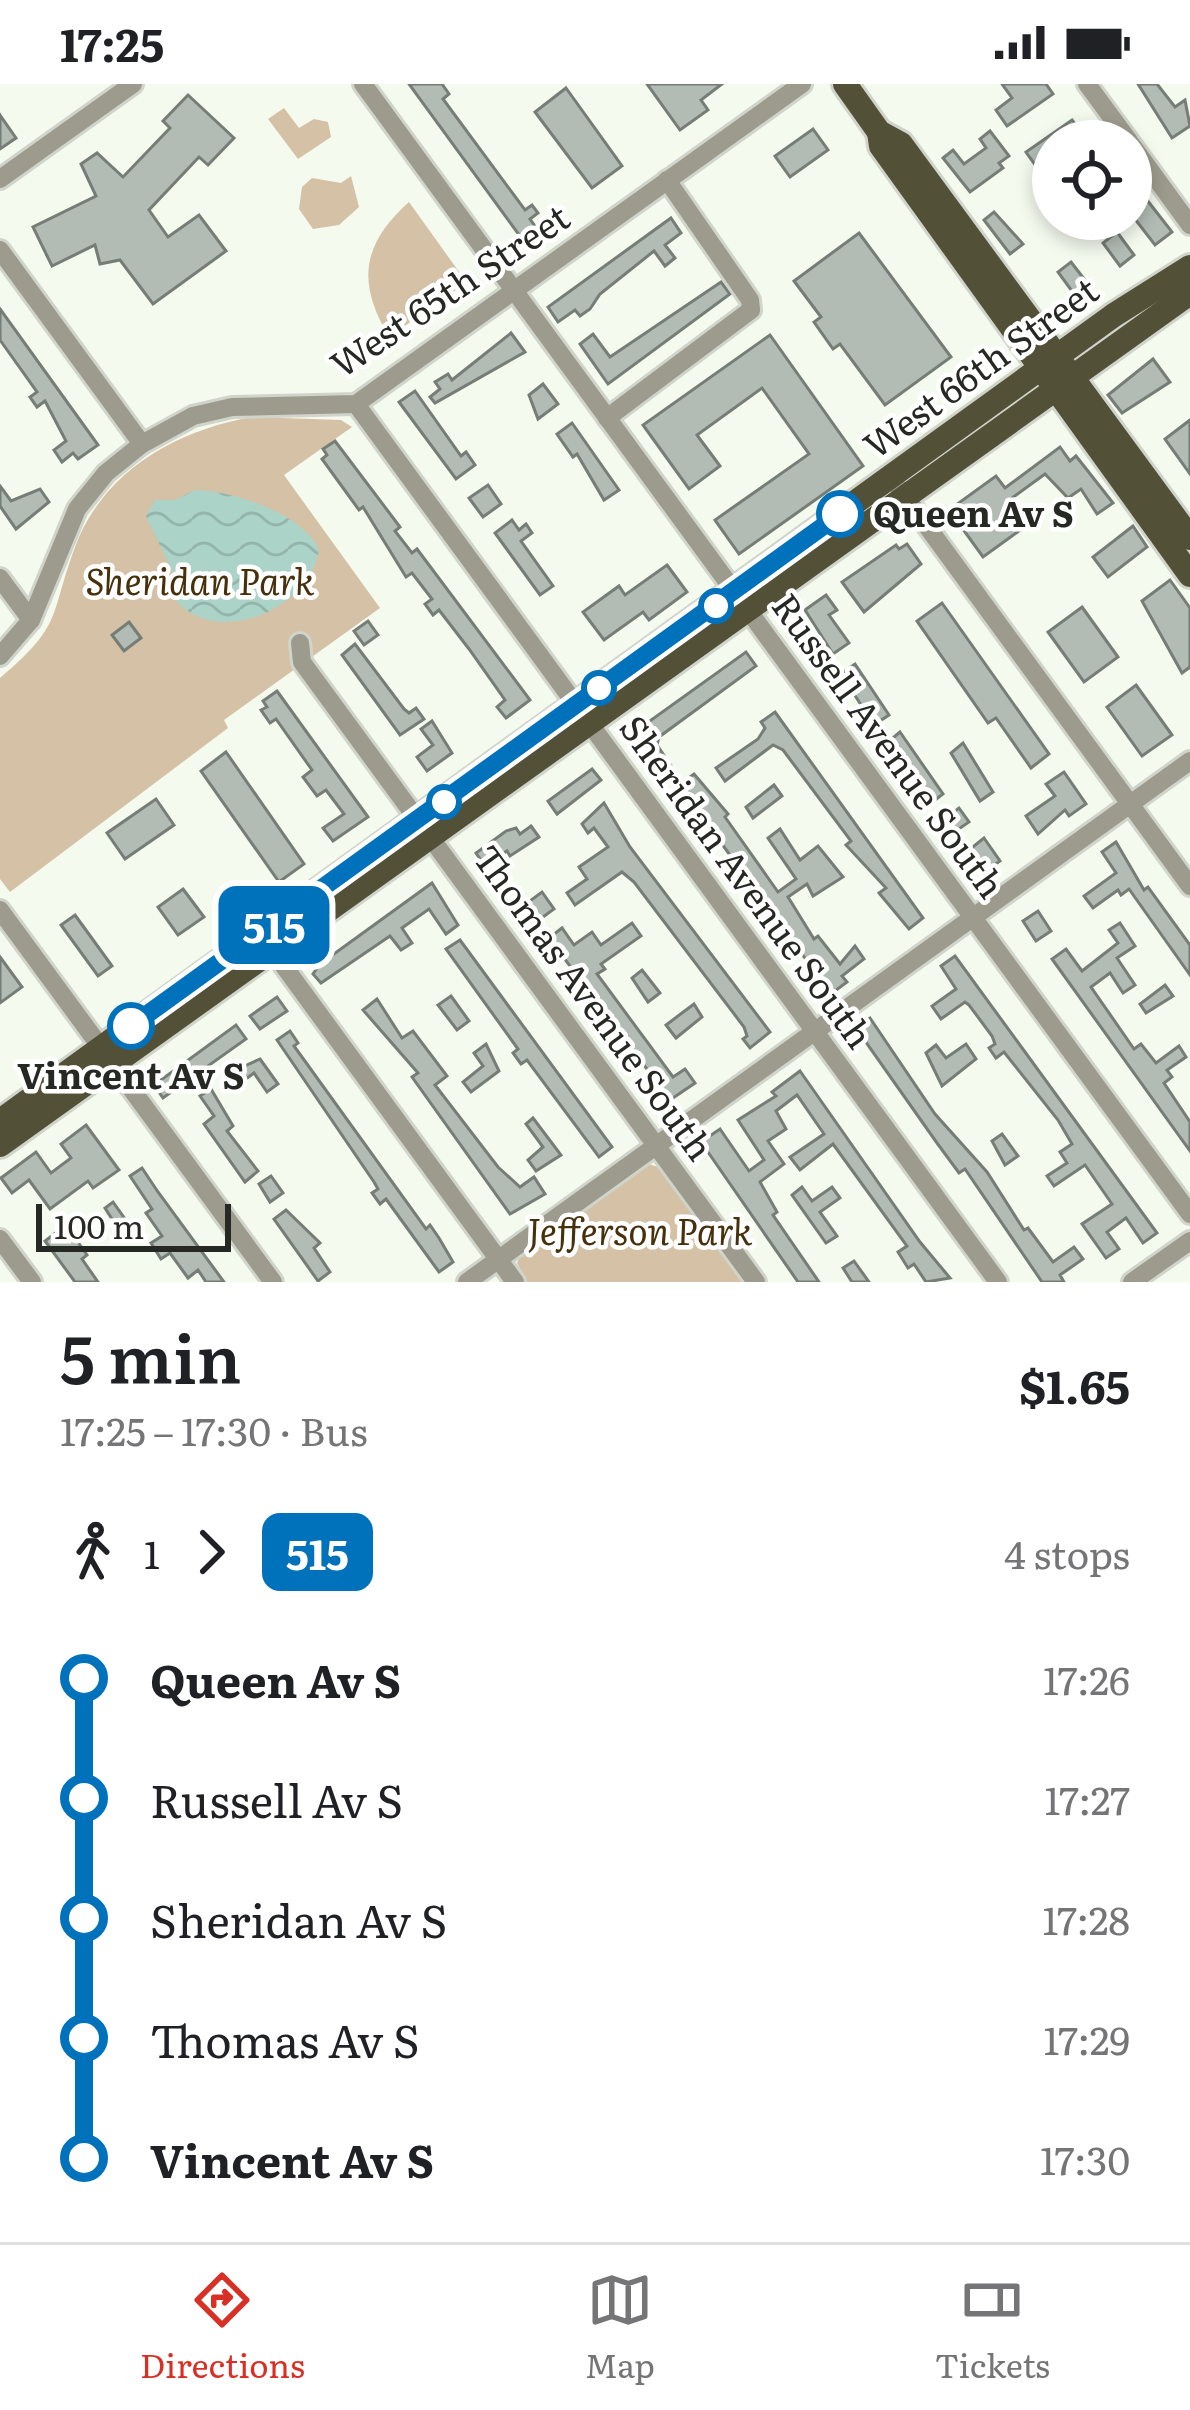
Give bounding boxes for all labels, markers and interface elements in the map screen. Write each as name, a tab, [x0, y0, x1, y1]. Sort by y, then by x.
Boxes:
text: 17:25	[60, 9, 164, 76]
map controls	[1032, 120, 1152, 240]
button: locate	[1032, 120, 1152, 240]
street label: West 65th Street	[319, 189, 579, 389]
street label: West 66th Street	[851, 262, 1108, 469]
place label: Queen Av S	[873, 485, 1074, 538]
marker: Queen Av S	[818, 492, 862, 536]
park label: Sheridan Park	[85, 553, 315, 606]
street label: Russell Avenue South	[761, 581, 1019, 908]
unlabelled marker	[700, 590, 732, 622]
unlabelled marker	[583, 672, 615, 704]
street label: Sheridan Avenue South	[609, 703, 887, 1058]
unlabelled marker	[428, 786, 460, 818]
street label: Thomas Avenue South	[462, 833, 728, 1170]
line badge: 515	[205, 886, 343, 964]
text: 515	[242, 894, 306, 956]
marker: Vincent Av S	[109, 1004, 153, 1048]
place label: Vincent Av S	[17, 1047, 245, 1100]
scale bar	[36, 1198, 231, 1251]
text: 100 m	[54, 1200, 144, 1249]
park label: Jefferson Park	[528, 1203, 753, 1256]
text: 5 min	[60, 1306, 241, 1404]
text: $1.65	[1019, 1351, 1130, 1418]
text: 17:25 – 17:30 · Bus	[60, 1400, 368, 1458]
icon: walk	[60, 1519, 126, 1585]
icon: forward	[178, 1519, 244, 1585]
text: 515	[286, 1521, 349, 1583]
text: 1	[144, 1523, 160, 1581]
text: 4 stops	[1004, 1523, 1130, 1581]
text: Queen Av S	[150, 1645, 401, 1712]
text: 17:26	[1043, 1649, 1130, 1707]
text: Russell Av S	[150, 1765, 403, 1832]
text: 17:27	[1045, 1769, 1130, 1827]
text: Sheridan Av S	[150, 1885, 447, 1952]
text: 17:28	[1042, 1889, 1130, 1947]
text: Thomas Av S	[150, 2005, 420, 2072]
text: 17:29	[1044, 2009, 1130, 2067]
text: Vincent Av S	[150, 2125, 434, 2192]
text: 17:30	[1040, 2129, 1130, 2187]
tab: Directions	[140, 2267, 305, 2388]
tab: Map	[585, 2267, 655, 2388]
tab: Tickets	[935, 2267, 1050, 2388]

